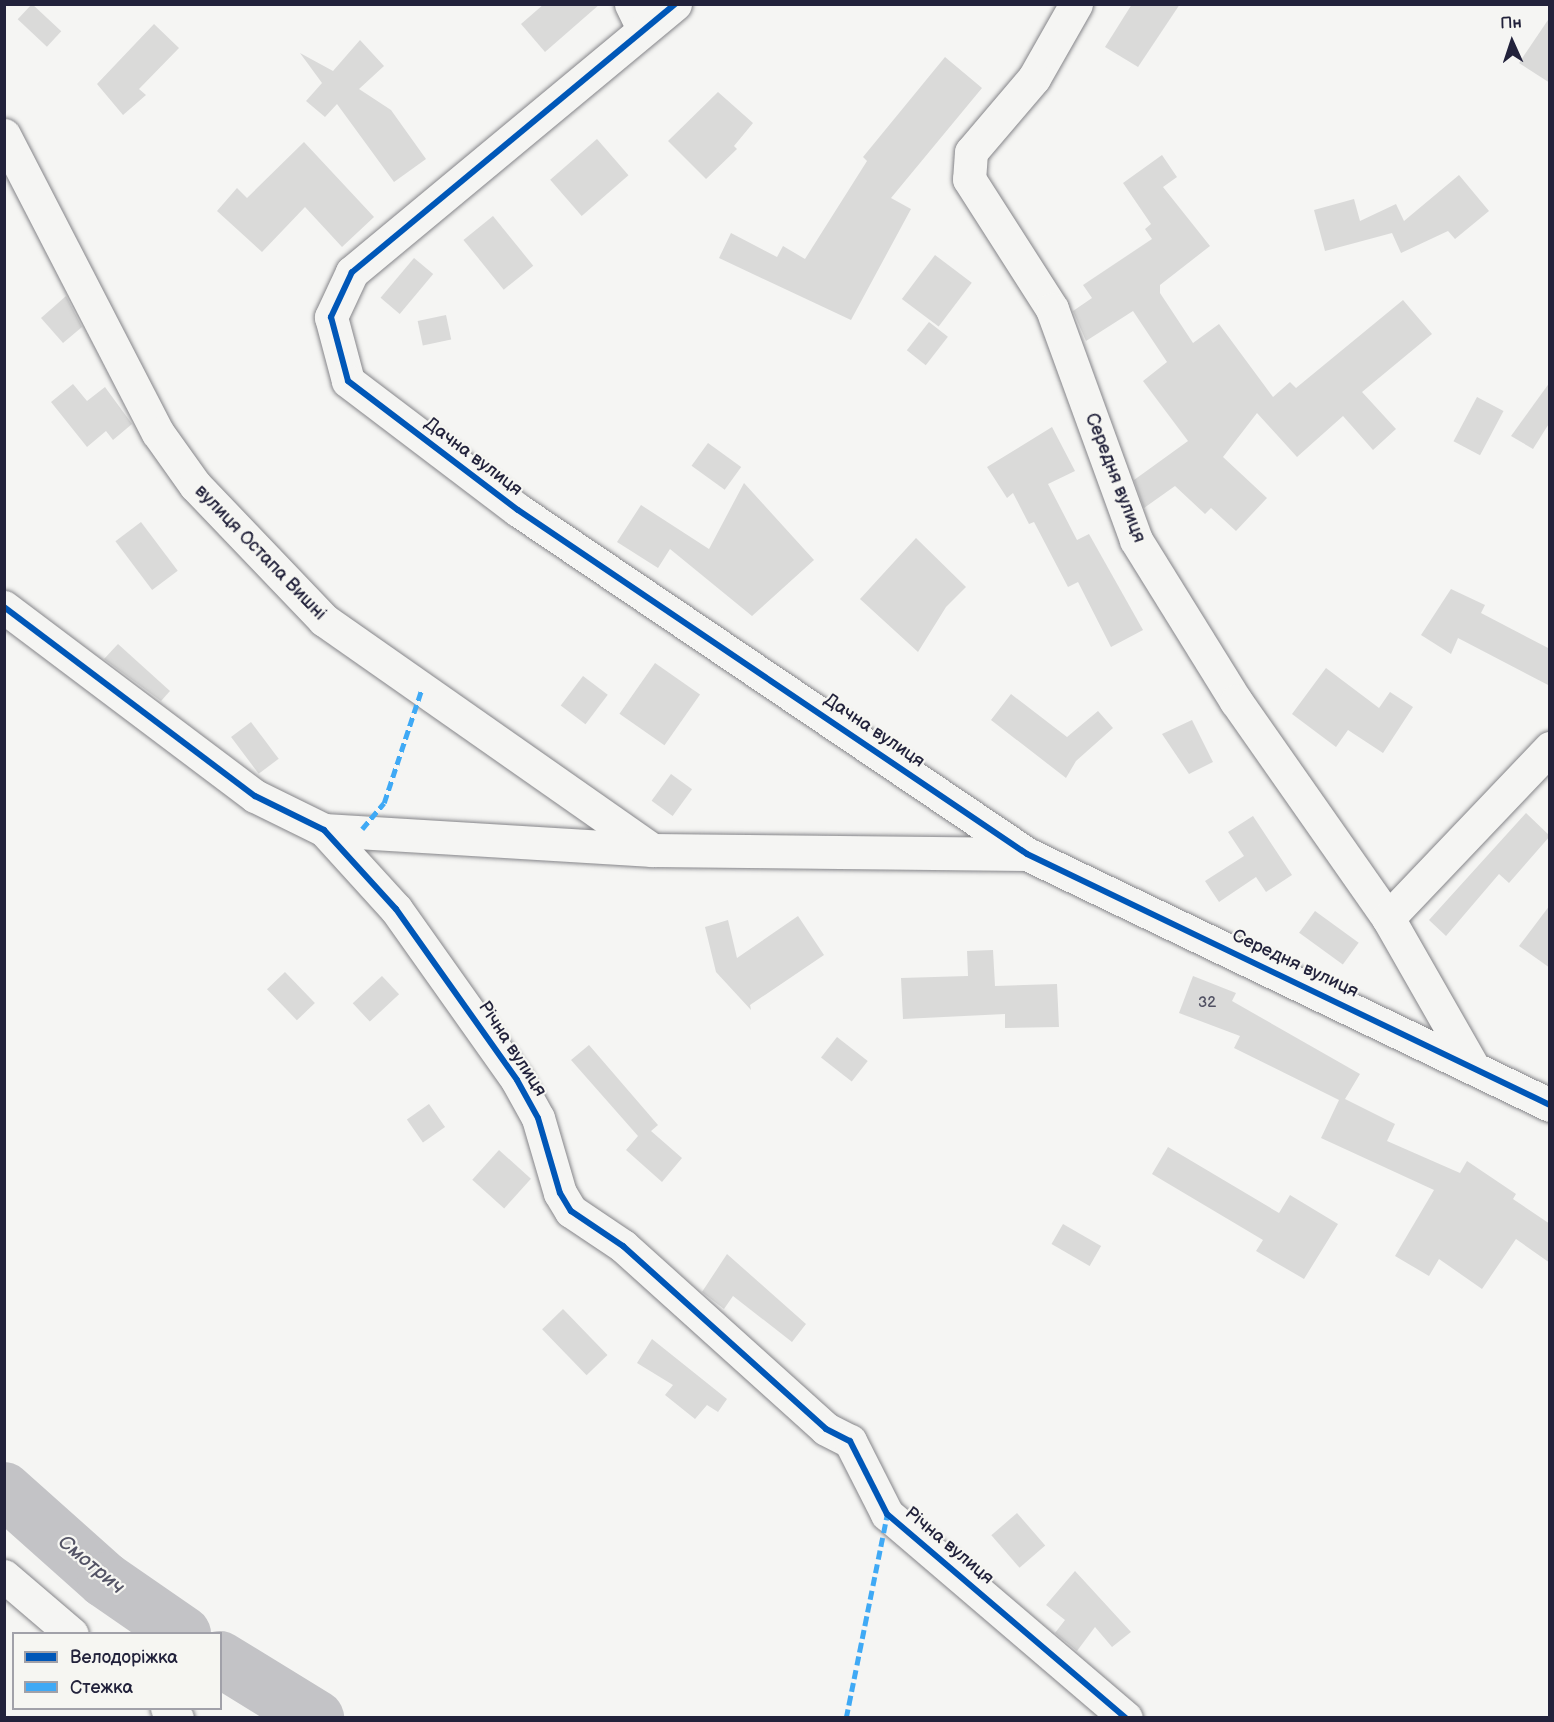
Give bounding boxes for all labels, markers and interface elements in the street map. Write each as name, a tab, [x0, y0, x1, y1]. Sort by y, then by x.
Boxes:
north arrow	[1482, 12, 1542, 72]
text: Пн	[1500, 13, 1522, 34]
street label: Середня вулиця	[1080, 410, 1150, 546]
street label: Дачна вулиця	[420, 413, 526, 501]
street label: вулиця Остапа Вишні	[190, 481, 330, 625]
street label: Дачна вулиця	[819, 689, 929, 773]
street label: Середня вулиця	[1228, 925, 1362, 1003]
house number: 32	[1198, 994, 1216, 1012]
street label: Річна вулиця	[473, 997, 551, 1101]
street label: Річна вулиця	[900, 1503, 998, 1589]
water label: Смотрич	[53, 1530, 129, 1600]
legend	[12, 1632, 222, 1710]
text: Велодоріжка	[70, 1647, 178, 1668]
text: Стежка	[70, 1677, 133, 1698]

